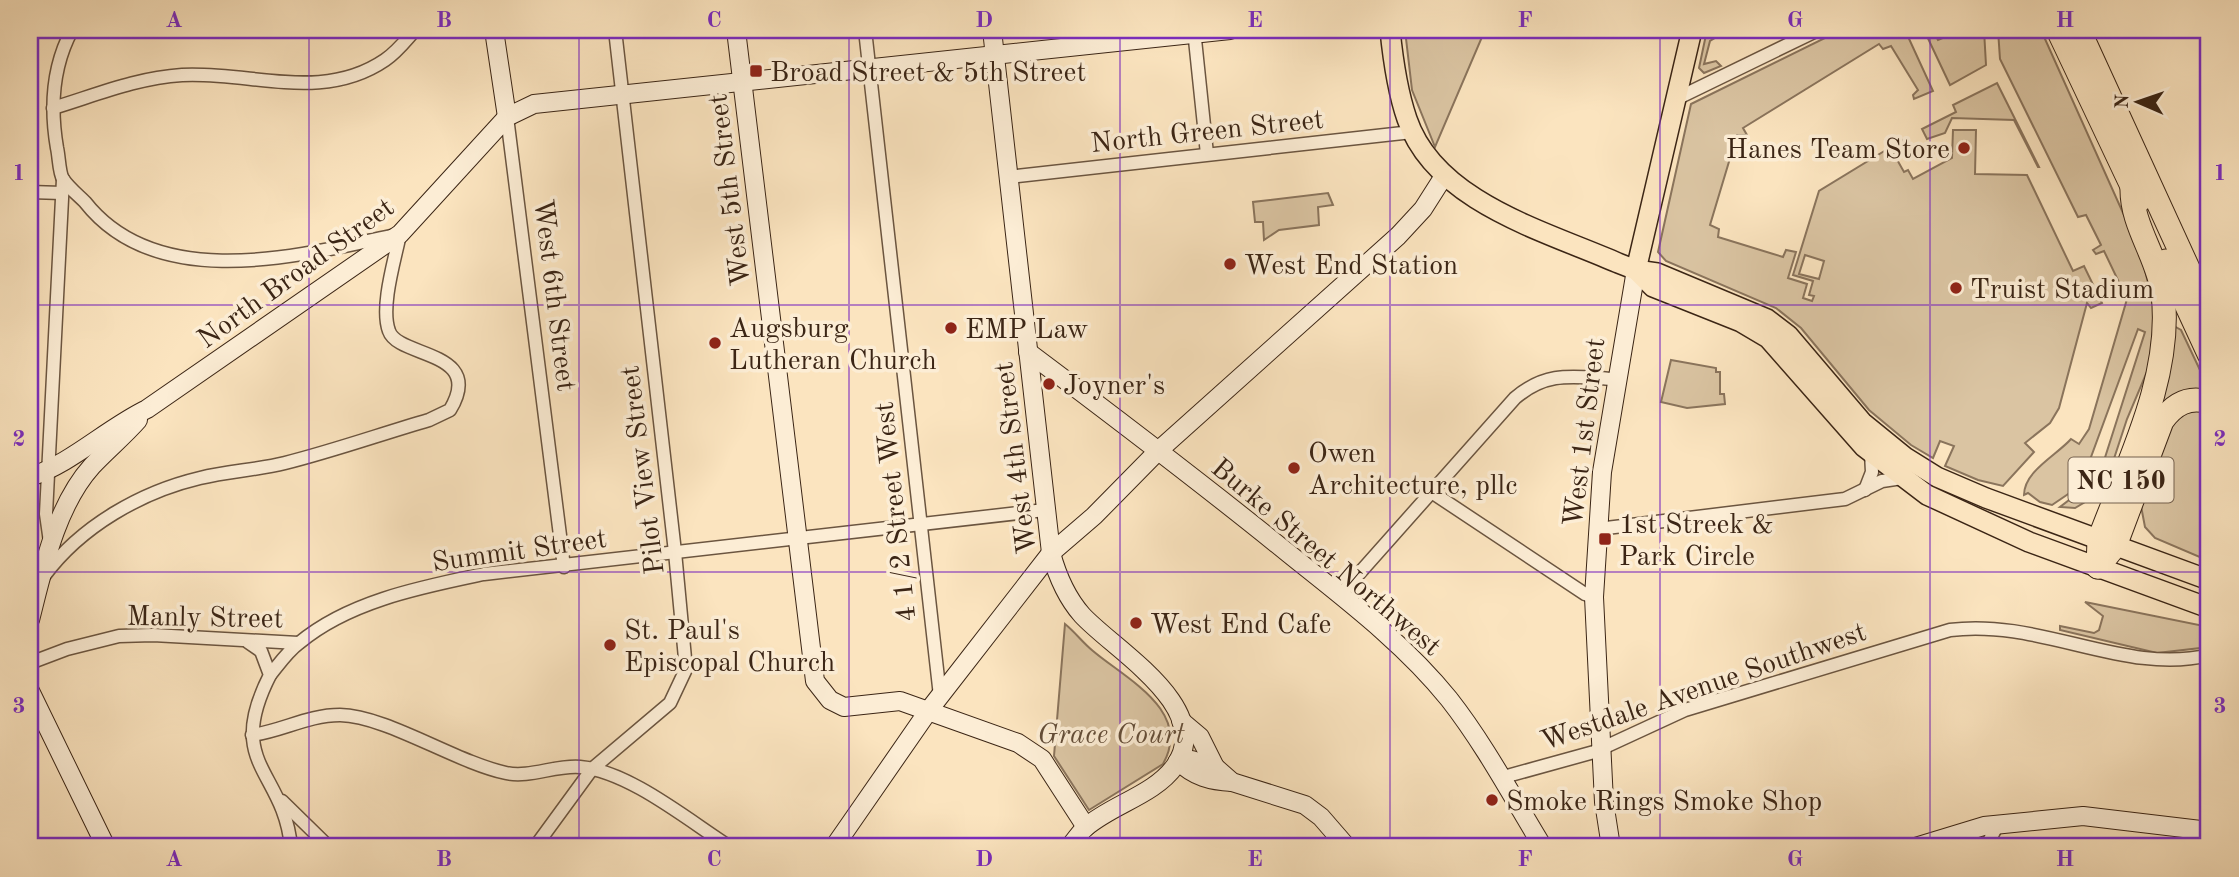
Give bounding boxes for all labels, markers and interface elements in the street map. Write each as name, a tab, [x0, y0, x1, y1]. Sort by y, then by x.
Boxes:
text: A	[165, 9, 183, 32]
text: B	[436, 9, 452, 32]
text: C	[706, 9, 722, 32]
text: D	[975, 9, 993, 32]
text: E	[1247, 9, 1263, 32]
text: F	[1517, 9, 1533, 32]
text: G	[1787, 9, 1803, 32]
text: H	[2056, 9, 2074, 32]
place label: Broad Street & 5th Street	[770, 60, 1086, 88]
marker: Broad Street & 5th Street	[748, 63, 764, 79]
north arrow	[2102, 66, 2172, 136]
street label: West 5th Street	[705, 92, 757, 287]
text: N	[2114, 93, 2133, 109]
street label: North Green Street	[1089, 107, 1325, 159]
place label: Hanes Team Store	[1726, 137, 1950, 165]
marker: Hanes Team Store	[1956, 140, 1972, 156]
text: 1	[12, 162, 26, 185]
text: 1	[2213, 162, 2227, 185]
street label: North Broad Street	[193, 194, 400, 355]
street label: West 6th Street	[527, 198, 579, 393]
place label: West End Station	[1244, 253, 1458, 281]
marker: West End Station	[1222, 256, 1238, 272]
place label: Truist Stadium	[1970, 277, 2154, 305]
marker: Truist Stadium	[1948, 280, 1964, 296]
place label: Augsburg Lutheran Church	[729, 316, 937, 376]
place label: EMP Law	[965, 317, 1089, 345]
marker: EMP Law	[943, 320, 959, 336]
marker: Augsburg Lutheran Church	[707, 335, 723, 351]
street label: West 1st Street	[1560, 336, 1611, 528]
street label: West 4th Street	[991, 360, 1043, 555]
street label: Pilot View Street	[617, 364, 671, 576]
place label: Joyner's	[1063, 373, 1165, 401]
marker: Joyner's	[1041, 376, 1057, 392]
street label: 4 1/2 Street West	[872, 400, 922, 623]
text: 2	[12, 428, 26, 451]
text: 2	[2213, 428, 2227, 451]
place label: Owen Architecture, pllc	[1308, 441, 1517, 501]
street label: Burke Street Northwest	[1205, 454, 1445, 662]
road number: NC 150	[2068, 458, 2174, 502]
marker: Owen Architecture, pllc	[1286, 460, 1302, 476]
place label: 1st Streek & Park Circle	[1619, 512, 1774, 572]
street label: Summit Street	[430, 526, 609, 578]
marker: 1st Streek & Park Circle	[1597, 531, 1613, 547]
street label: Manly Street	[126, 604, 284, 634]
place label: West End Cafe	[1150, 612, 1332, 640]
marker: West End Cafe	[1128, 615, 1144, 631]
place label: St. Paul's Episcopal Church	[624, 618, 835, 678]
street label: Westdale Avenue Southwest	[1538, 619, 1870, 757]
marker: St. Paul's Episcopal Church	[602, 637, 618, 653]
text: 3	[12, 695, 26, 718]
text: 3	[2213, 695, 2227, 718]
park label: Grace Court	[1037, 722, 1186, 750]
place label: Smoke Rings Smoke Shop	[1506, 789, 1822, 817]
marker: Smoke Rings Smoke Shop	[1484, 792, 1500, 808]
text: A	[165, 848, 183, 871]
text: B	[436, 848, 452, 871]
text: C	[706, 848, 722, 871]
text: D	[975, 848, 993, 871]
text: E	[1247, 848, 1263, 871]
text: F	[1517, 848, 1533, 871]
text: G	[1787, 848, 1803, 871]
text: H	[2056, 848, 2074, 871]

